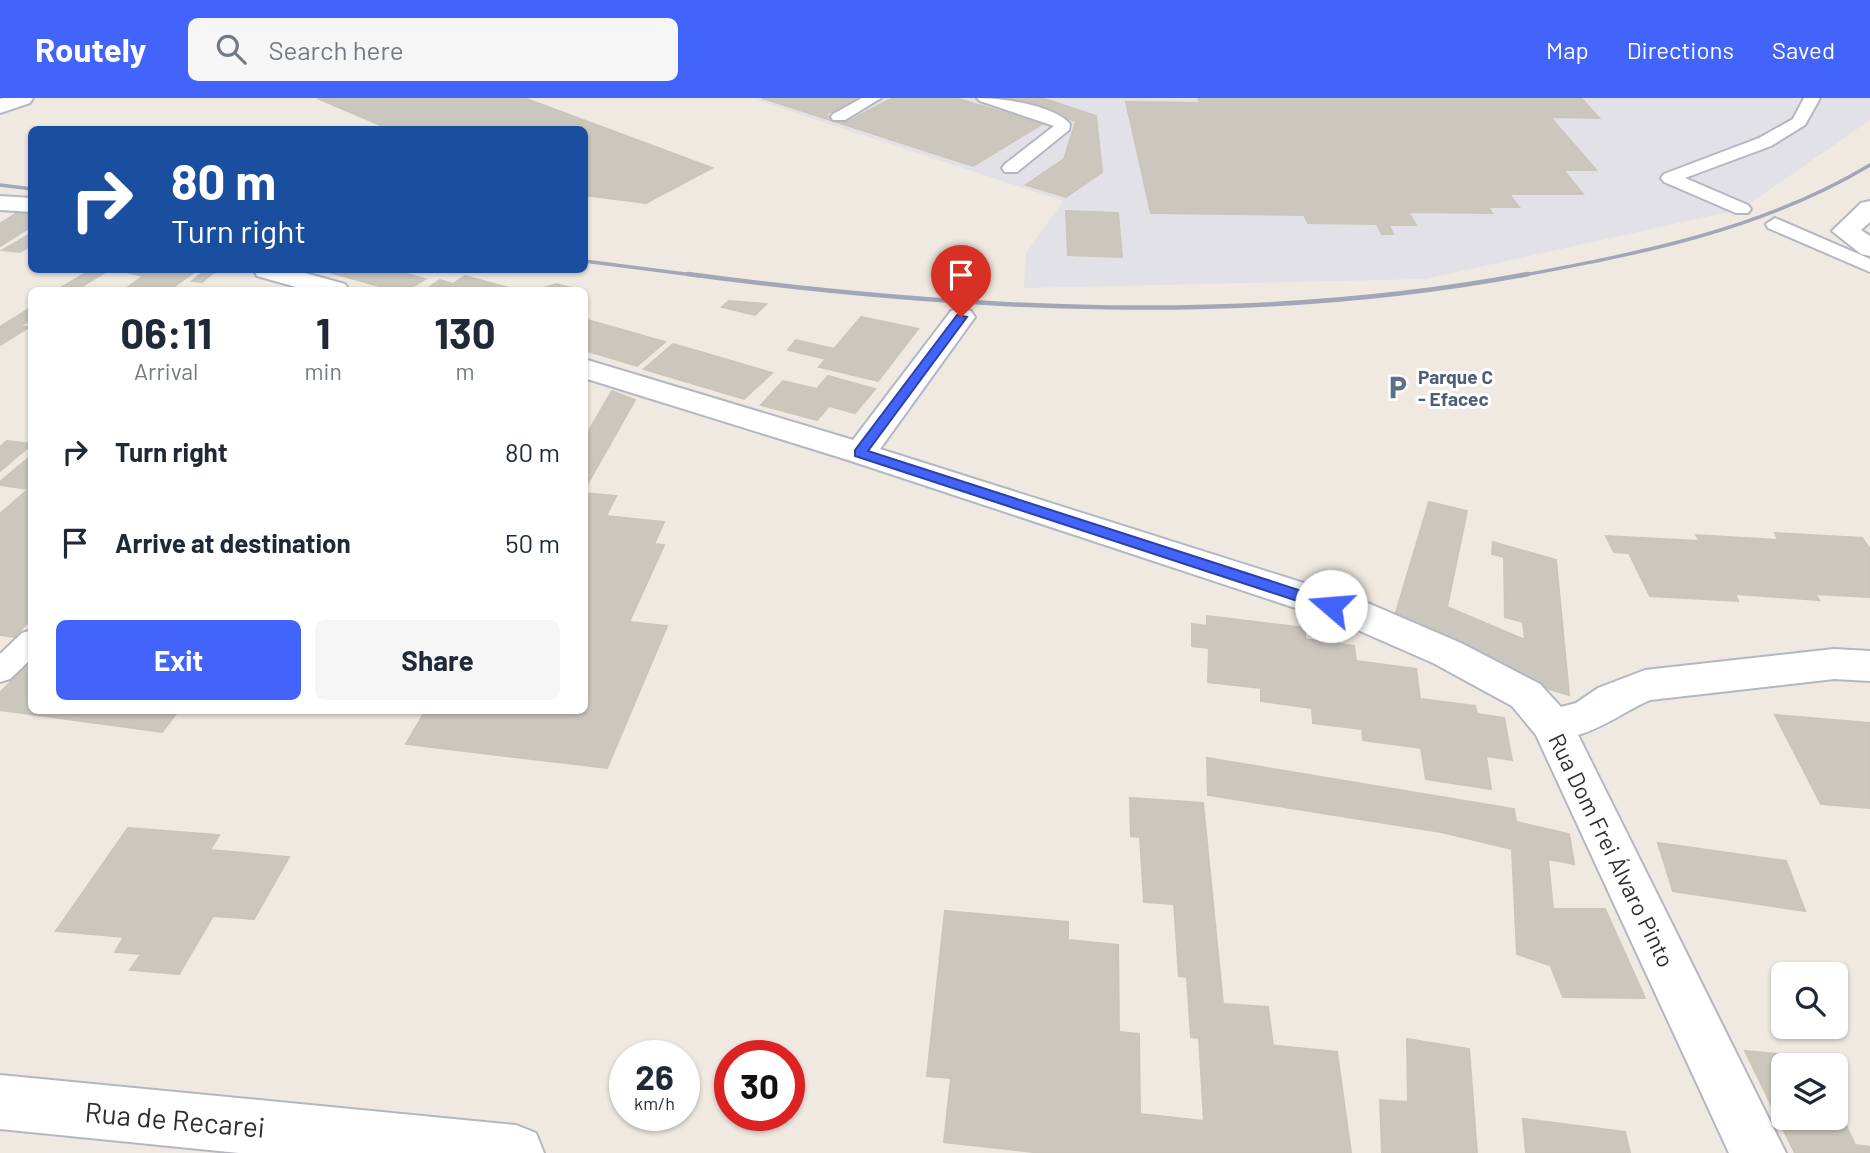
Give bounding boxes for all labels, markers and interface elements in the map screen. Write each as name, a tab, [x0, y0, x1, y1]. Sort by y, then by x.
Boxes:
search box	[188, 18, 678, 81]
text: Routely	[35, 29, 146, 69]
icon: search	[212, 30, 250, 68]
text: Search here	[268, 34, 404, 65]
text: Map	[1546, 35, 1589, 64]
text: Directions	[1627, 35, 1734, 64]
text: Saved	[1772, 35, 1835, 64]
text: 80 m	[171, 151, 276, 210]
icon: right	[56, 154, 147, 245]
text: Turn right	[171, 211, 306, 249]
pin	[931, 245, 991, 317]
icon: arrive	[942, 256, 980, 294]
text: 06:11	[120, 307, 212, 357]
text: 1	[316, 307, 331, 357]
text: 130	[434, 307, 496, 357]
text: Arrival	[134, 357, 198, 385]
text: min	[305, 357, 342, 385]
text: m	[455, 357, 474, 385]
place label: Parque C - Efacec	[1418, 365, 1493, 410]
parking icon: Parque C - Efacec	[1384, 373, 1412, 401]
icon: right	[56, 433, 94, 471]
text: Turn right	[115, 436, 228, 467]
text: 80 m	[505, 436, 560, 467]
icon: arrive	[56, 524, 94, 562]
text: Arrive at destination	[115, 527, 351, 558]
text: 50 m	[505, 527, 560, 558]
position arrow	[1294, 569, 1368, 643]
button: Exit	[56, 620, 301, 700]
button: Share	[315, 620, 560, 700]
street label: Rua Dom Frei Álvaro Pinto	[1543, 729, 1681, 971]
map controls	[1771, 962, 1848, 1130]
button: search	[1771, 962, 1848, 1039]
speed limit sign: 30	[714, 1040, 805, 1131]
button: layers	[1771, 1053, 1848, 1130]
text: 26	[635, 1055, 674, 1097]
text: km/h	[634, 1092, 675, 1114]
street label: Rua de Recarei	[83, 1094, 267, 1144]

